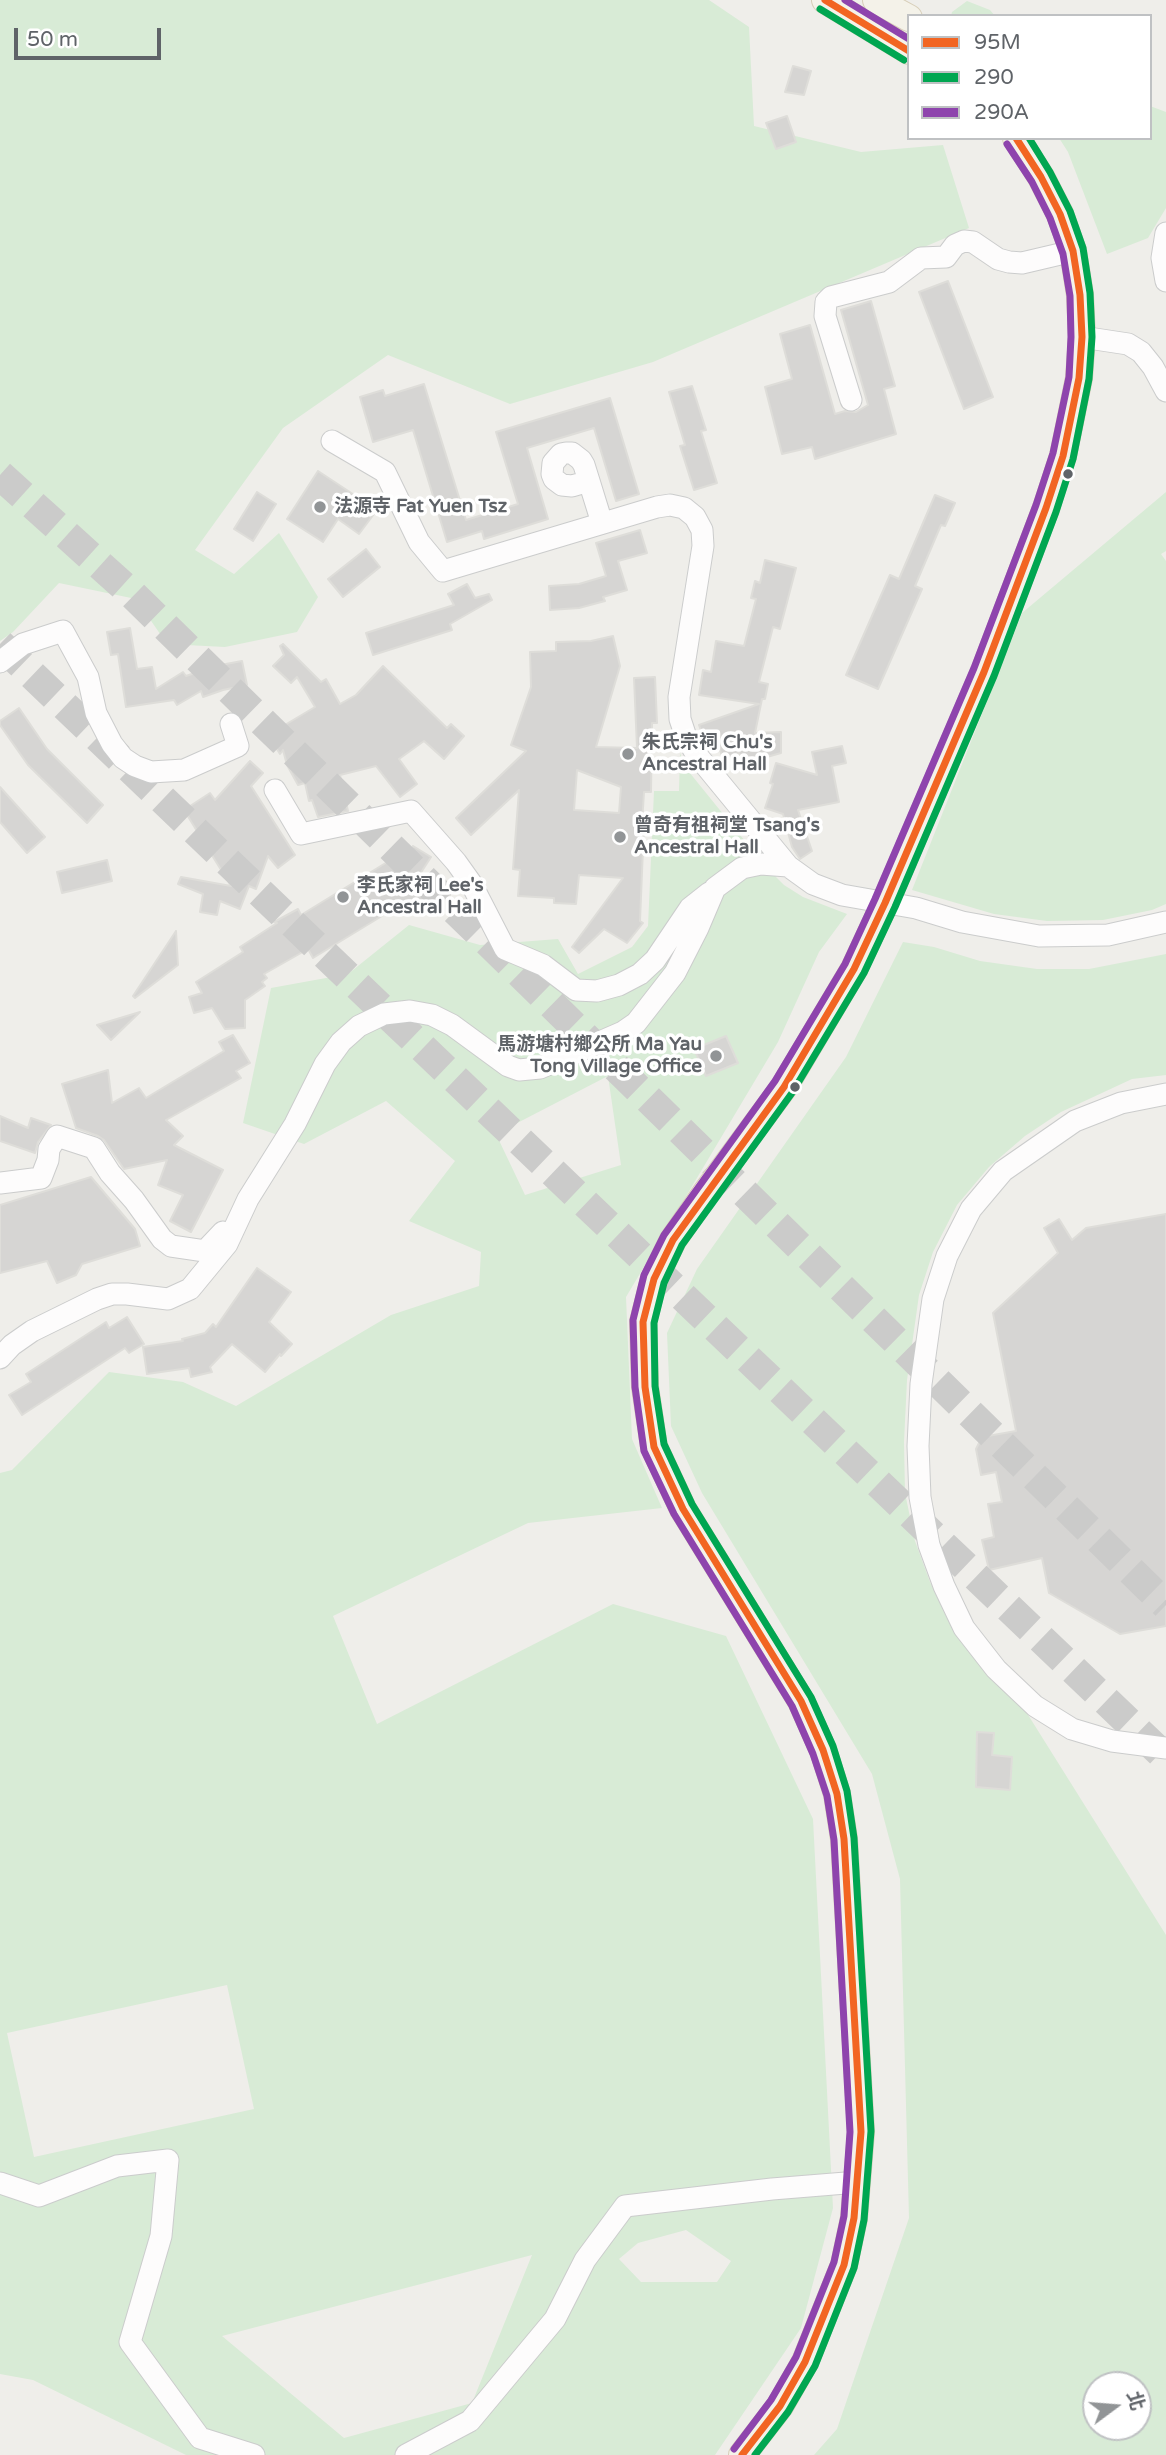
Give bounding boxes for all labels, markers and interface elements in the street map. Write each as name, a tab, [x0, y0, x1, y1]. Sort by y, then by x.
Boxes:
scale bar	[18, 14, 164, 58]
legend	[907, 14, 1152, 140]
text: 50 m	[27, 27, 78, 52]
text: 95M	[974, 30, 1021, 55]
text: 290	[974, 65, 1014, 90]
text: 290A	[974, 100, 1029, 125]
unlabelled marker	[1061, 467, 1075, 481]
place label: 法源寺 Fat Yuen Tsz	[334, 496, 507, 518]
marker: 法源寺 Fat Yuen Tsz	[312, 499, 328, 515]
place label: 朱氏宗祠 Chu's Ancestral Hall	[642, 732, 773, 776]
marker: 朱氏宗祠 Chu's Ancestral Hall	[620, 746, 636, 762]
place label: 曾奇有祖祠堂 Tsang's Ancestral Hall	[634, 815, 820, 859]
marker: 曾奇有祖祠堂 Tsang's Ancestral Hall	[612, 829, 628, 845]
place label: 李氏家祠 Lee's Ancestral Hall	[357, 875, 484, 919]
marker: 李氏家祠 Lee's Ancestral Hall	[335, 889, 351, 905]
place label: 馬游塘村鄉公所 Ma Yau Tong Village Office	[497, 1034, 702, 1078]
marker: 馬游塘村鄉公所 Ma Yau Tong Village Office	[708, 1048, 724, 1064]
unlabelled marker	[788, 1080, 802, 1094]
north arrow	[1082, 2371, 1152, 2441]
text: 北	[1122, 2389, 1148, 2413]

